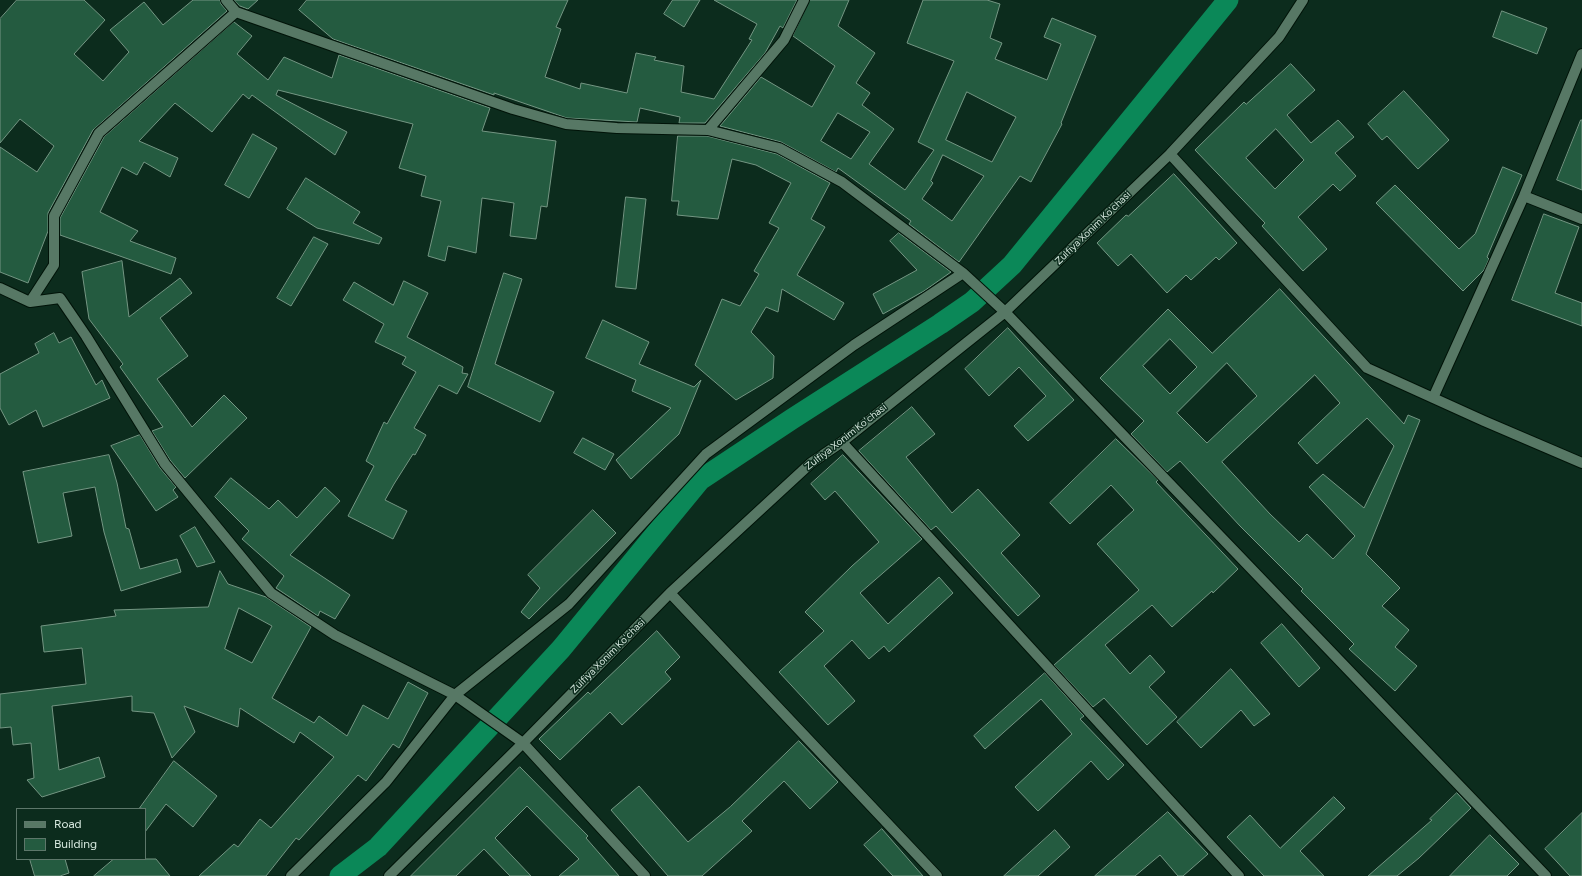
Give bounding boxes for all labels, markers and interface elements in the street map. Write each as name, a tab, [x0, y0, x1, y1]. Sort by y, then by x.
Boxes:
street label: Zulfiya Xonim Ko'chasi	[1053, 189, 1133, 267]
street label: Zulfiya Xonim Ko'chasi	[803, 401, 889, 473]
street label: Zulfiya Xonim Ko'chasi	[568, 616, 648, 696]
legend	[16, 808, 146, 860]
text: Road	[54, 817, 82, 831]
text: Building	[54, 837, 97, 851]

